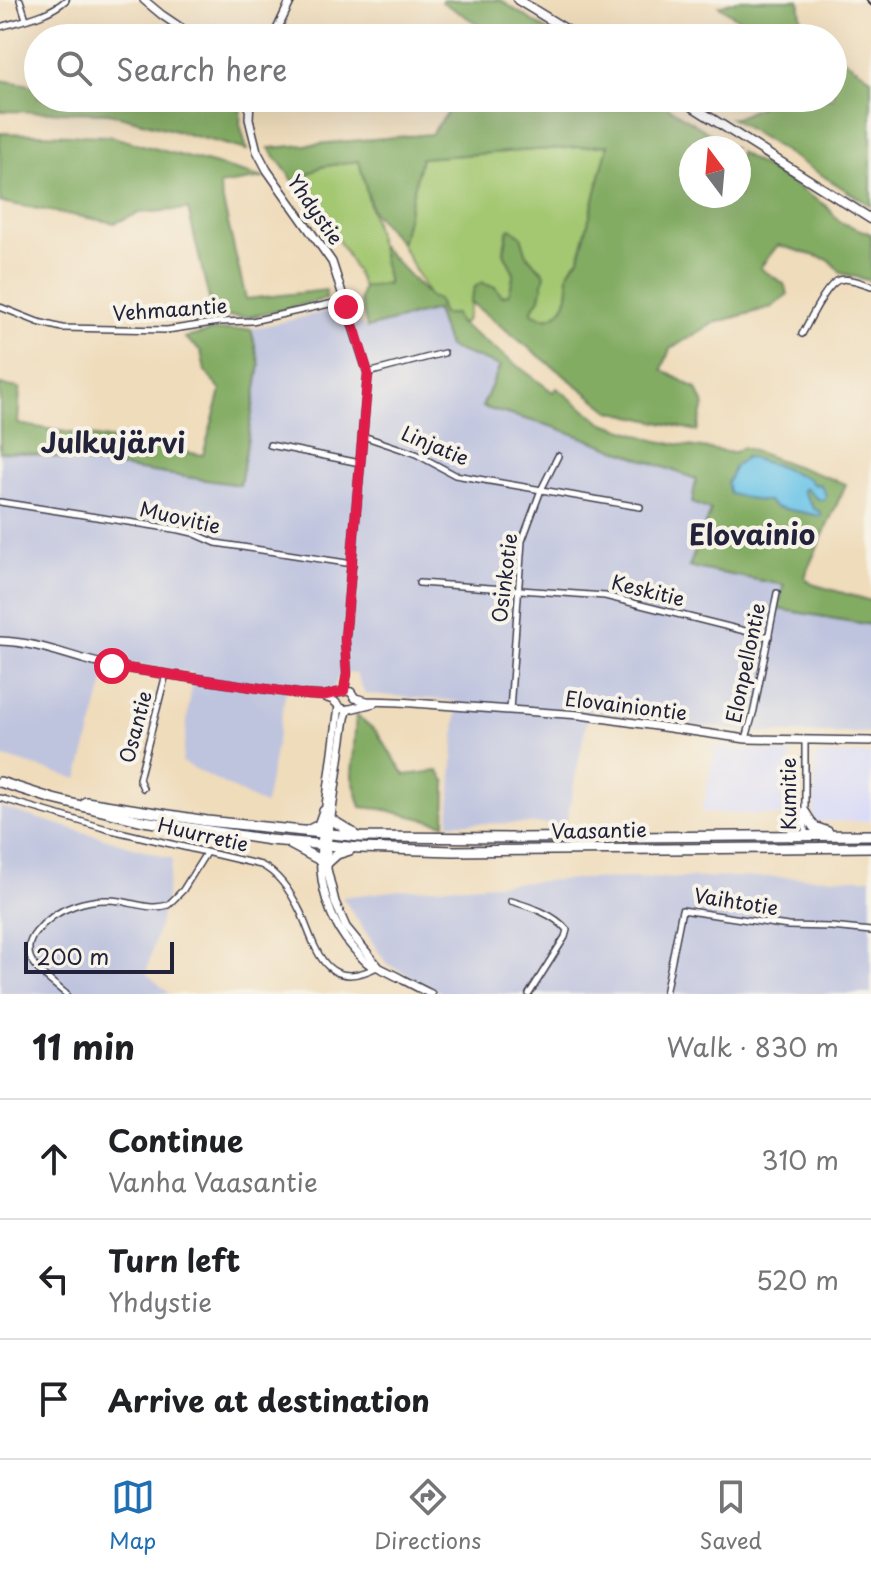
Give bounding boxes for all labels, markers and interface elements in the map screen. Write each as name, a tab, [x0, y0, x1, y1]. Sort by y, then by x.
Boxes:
search box	[24, 24, 847, 112]
icon: search	[52, 46, 96, 90]
text: Search here	[116, 46, 288, 91]
north arrow	[679, 136, 751, 208]
street label: Yhdystie	[281, 168, 351, 251]
route end	[328, 289, 364, 325]
street label: Vehmaantie	[112, 290, 228, 328]
street label: Linjatie	[397, 417, 474, 473]
district label: Julkujärvi	[41, 420, 185, 463]
street label: Muovitie	[137, 493, 223, 541]
district label: Elovainio	[689, 512, 815, 555]
street label: Osinkotie	[484, 531, 524, 624]
street label: Keskitie	[609, 566, 688, 614]
street label: Elonpellontie	[718, 600, 772, 726]
route start	[94, 648, 130, 684]
street label: Elovainiontie	[563, 683, 689, 727]
street label: Osantie	[111, 687, 159, 766]
street label: Kumitie	[773, 758, 803, 830]
street label: Huurretie	[155, 809, 252, 859]
street label: Vaasantie	[551, 814, 647, 846]
street label: Vaihtotie	[692, 880, 780, 922]
scale bar	[24, 938, 174, 974]
text: 200 m	[36, 939, 109, 972]
text: 11 min	[32, 1020, 135, 1072]
text: Walk · 830 m	[666, 1027, 839, 1066]
text: Continue	[108, 1117, 243, 1162]
icon: ahead	[32, 1137, 76, 1181]
text: 310 m	[761, 1140, 839, 1179]
text: Vanha Vaasantie	[108, 1162, 318, 1201]
text: Turn left	[108, 1237, 240, 1282]
icon: left	[32, 1257, 76, 1301]
text: 520 m	[756, 1260, 839, 1299]
text: Yhdystie	[108, 1282, 212, 1321]
icon: arrive	[32, 1377, 76, 1421]
text: Arrive at destination	[108, 1377, 430, 1422]
tab: Map	[109, 1475, 156, 1556]
tab: Directions	[374, 1475, 481, 1556]
tab: Saved	[699, 1475, 762, 1556]

